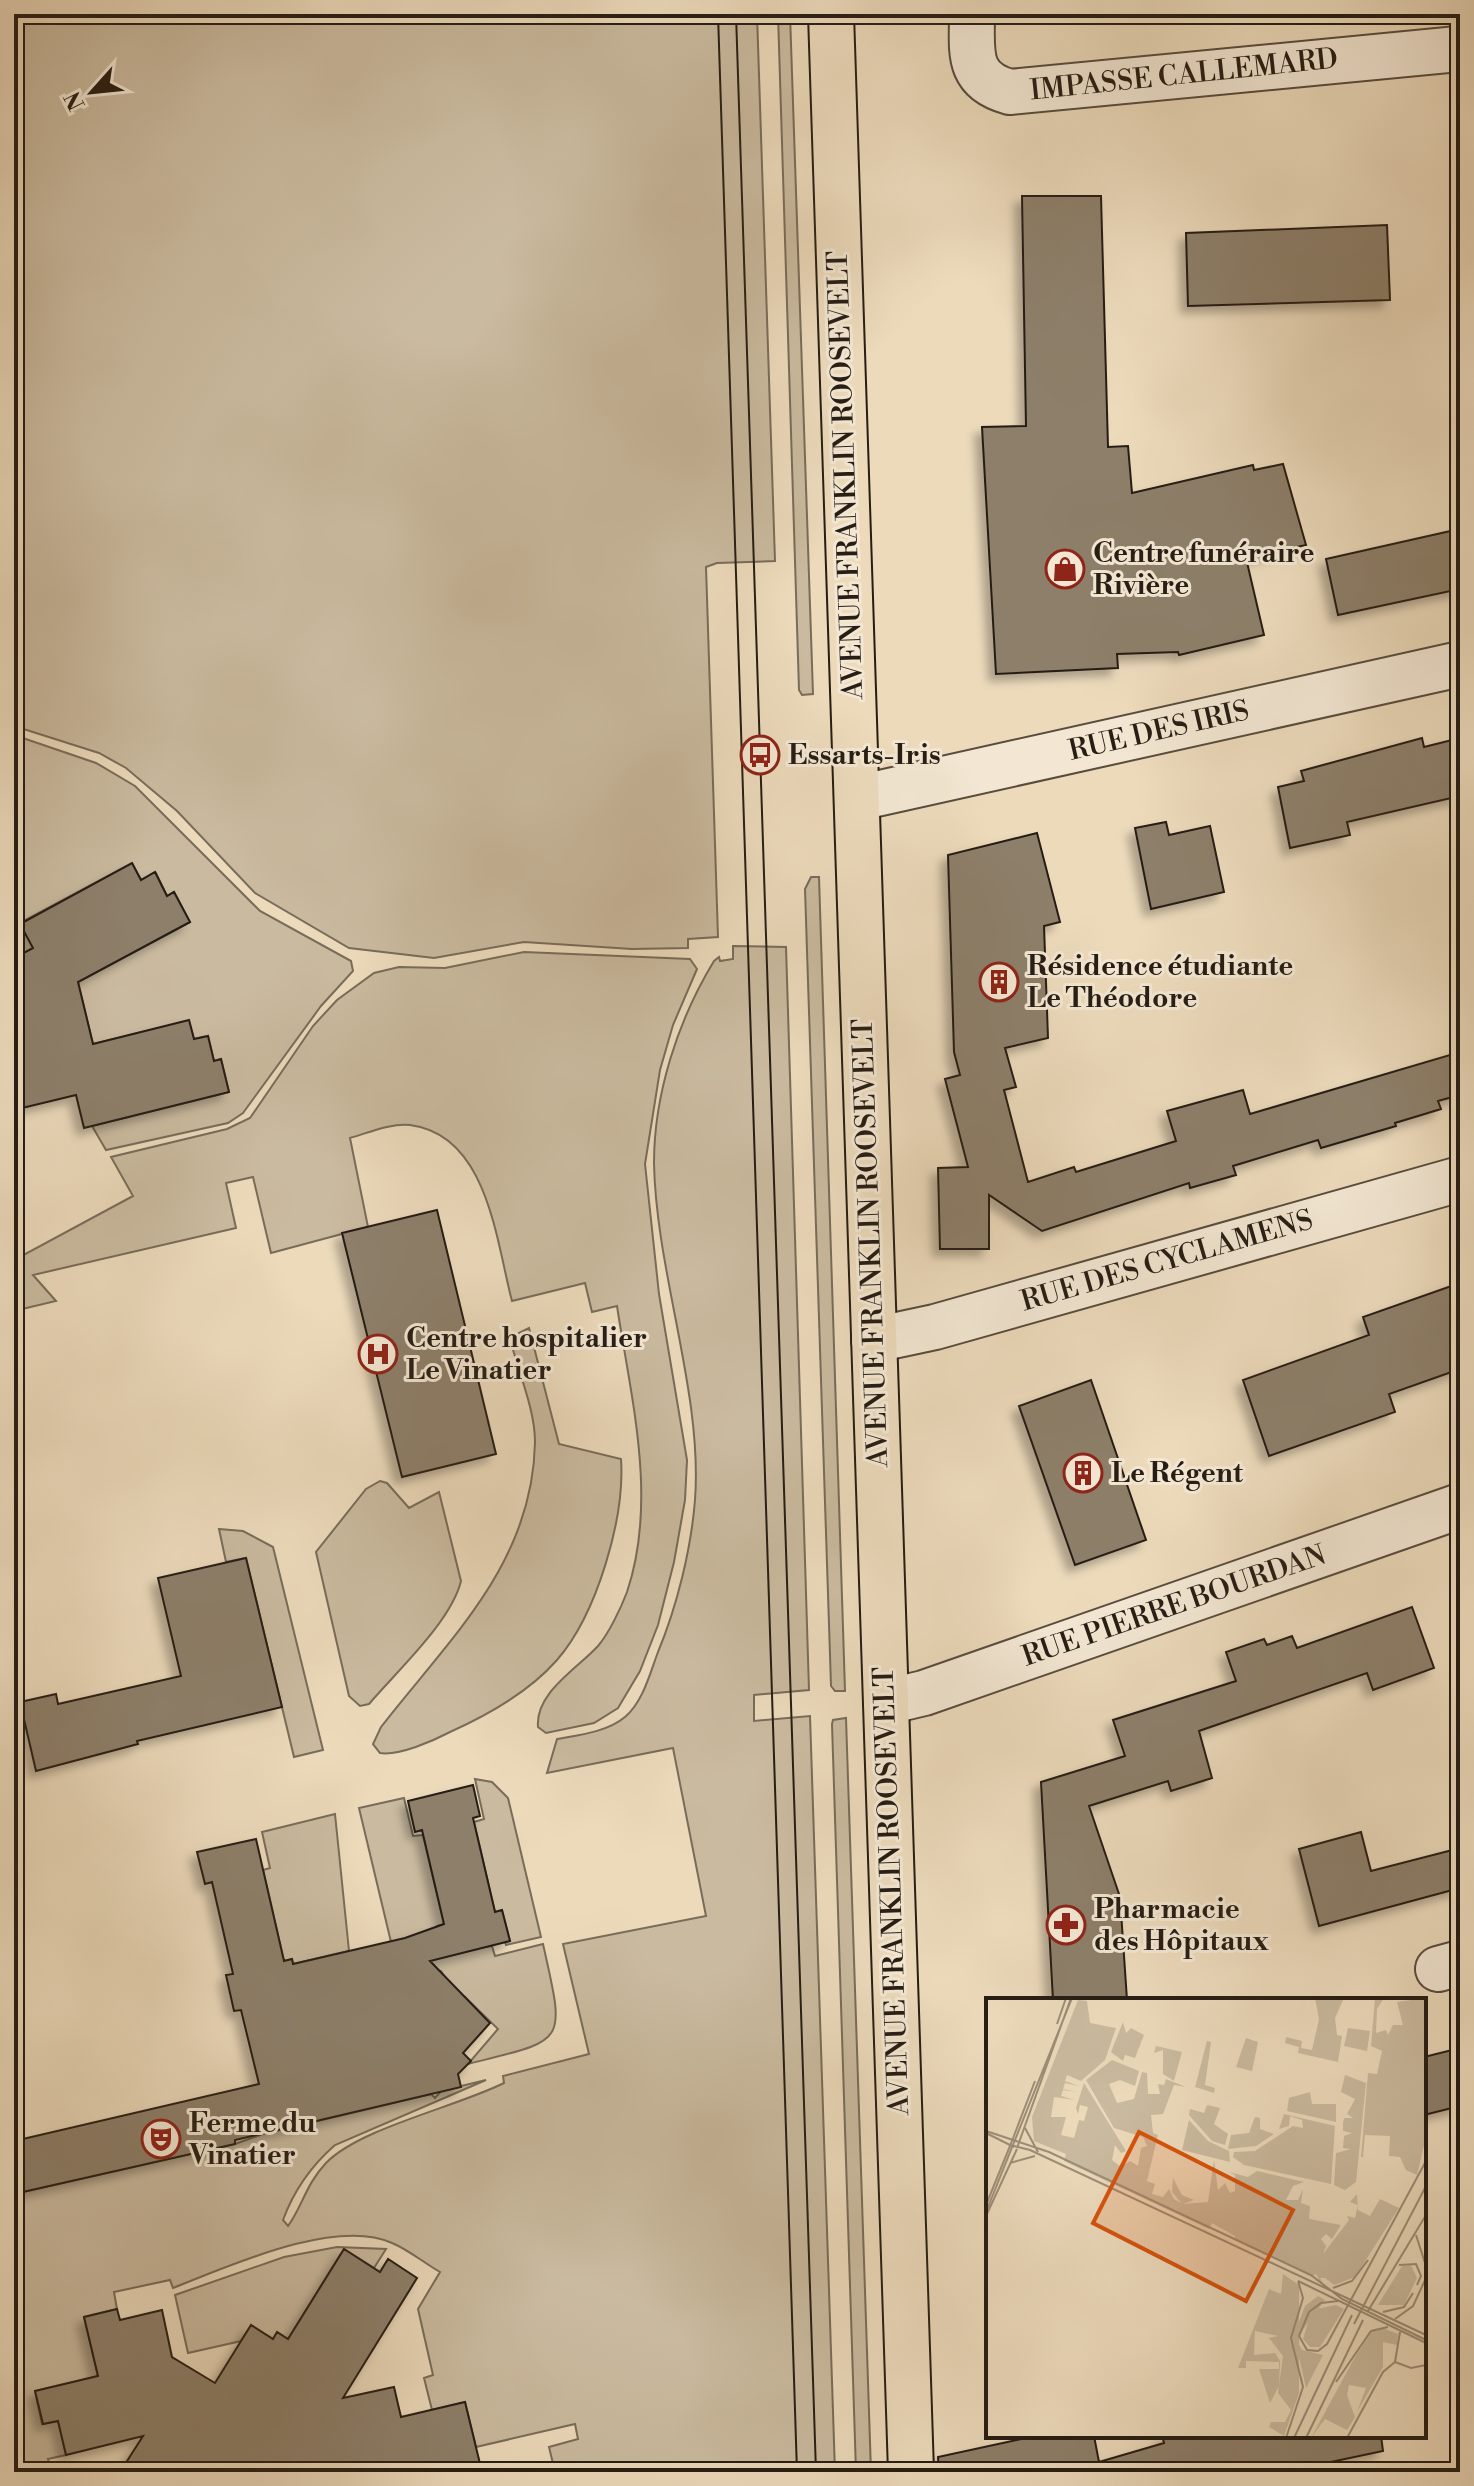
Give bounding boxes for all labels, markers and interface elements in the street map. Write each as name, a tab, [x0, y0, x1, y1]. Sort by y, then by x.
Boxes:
street label: IMPASSE CALLEMARD	[1028, 41, 1340, 109]
north arrow	[52, 52, 132, 132]
text: N	[59, 86, 91, 114]
street label: AVENUE FRANKLIN ROOSEVELT	[821, 250, 871, 701]
place label: Centre funéraire Rivière	[1093, 536, 1315, 603]
shop icon: Centre funéraire Rivière	[1044, 548, 1086, 590]
street label: RUE DES IRIS	[1065, 693, 1253, 769]
bus stop icon: Essarts-Iris	[739, 734, 781, 776]
place label: Essarts-Iris	[788, 738, 941, 773]
place label: Résidence étudiante Le Théodore	[1027, 949, 1293, 1016]
building icon: Résidence étudiante Le Théodore	[978, 961, 1020, 1003]
street label: AVENUE FRANKLIN ROOSEVELT	[846, 1018, 896, 1469]
street label: RUE DES CYCLAMENS	[1017, 1203, 1317, 1319]
place label: Centre hospitalier Le Vinatier	[406, 1321, 647, 1388]
hospital icon: Centre hospitalier Le Vinatier	[357, 1333, 399, 1375]
building icon: Le Régent	[1062, 1452, 1104, 1494]
place label: Le Régent	[1111, 1456, 1244, 1491]
street label: RUE PIERRE BOURDAN	[1017, 1537, 1331, 1674]
street label: AVENUE FRANKLIN ROOSEVELT	[867, 1666, 917, 2117]
place label: Pharmacie des Hôpitaux	[1094, 1892, 1270, 1959]
pharmacy icon: Pharmacie des Hôpitaux	[1045, 1904, 1087, 1946]
inset map	[986, 1998, 1426, 2438]
place label: Ferme du Vinatier	[188, 2106, 316, 2173]
theatre icon: Ferme du Vinatier	[140, 2118, 182, 2160]

